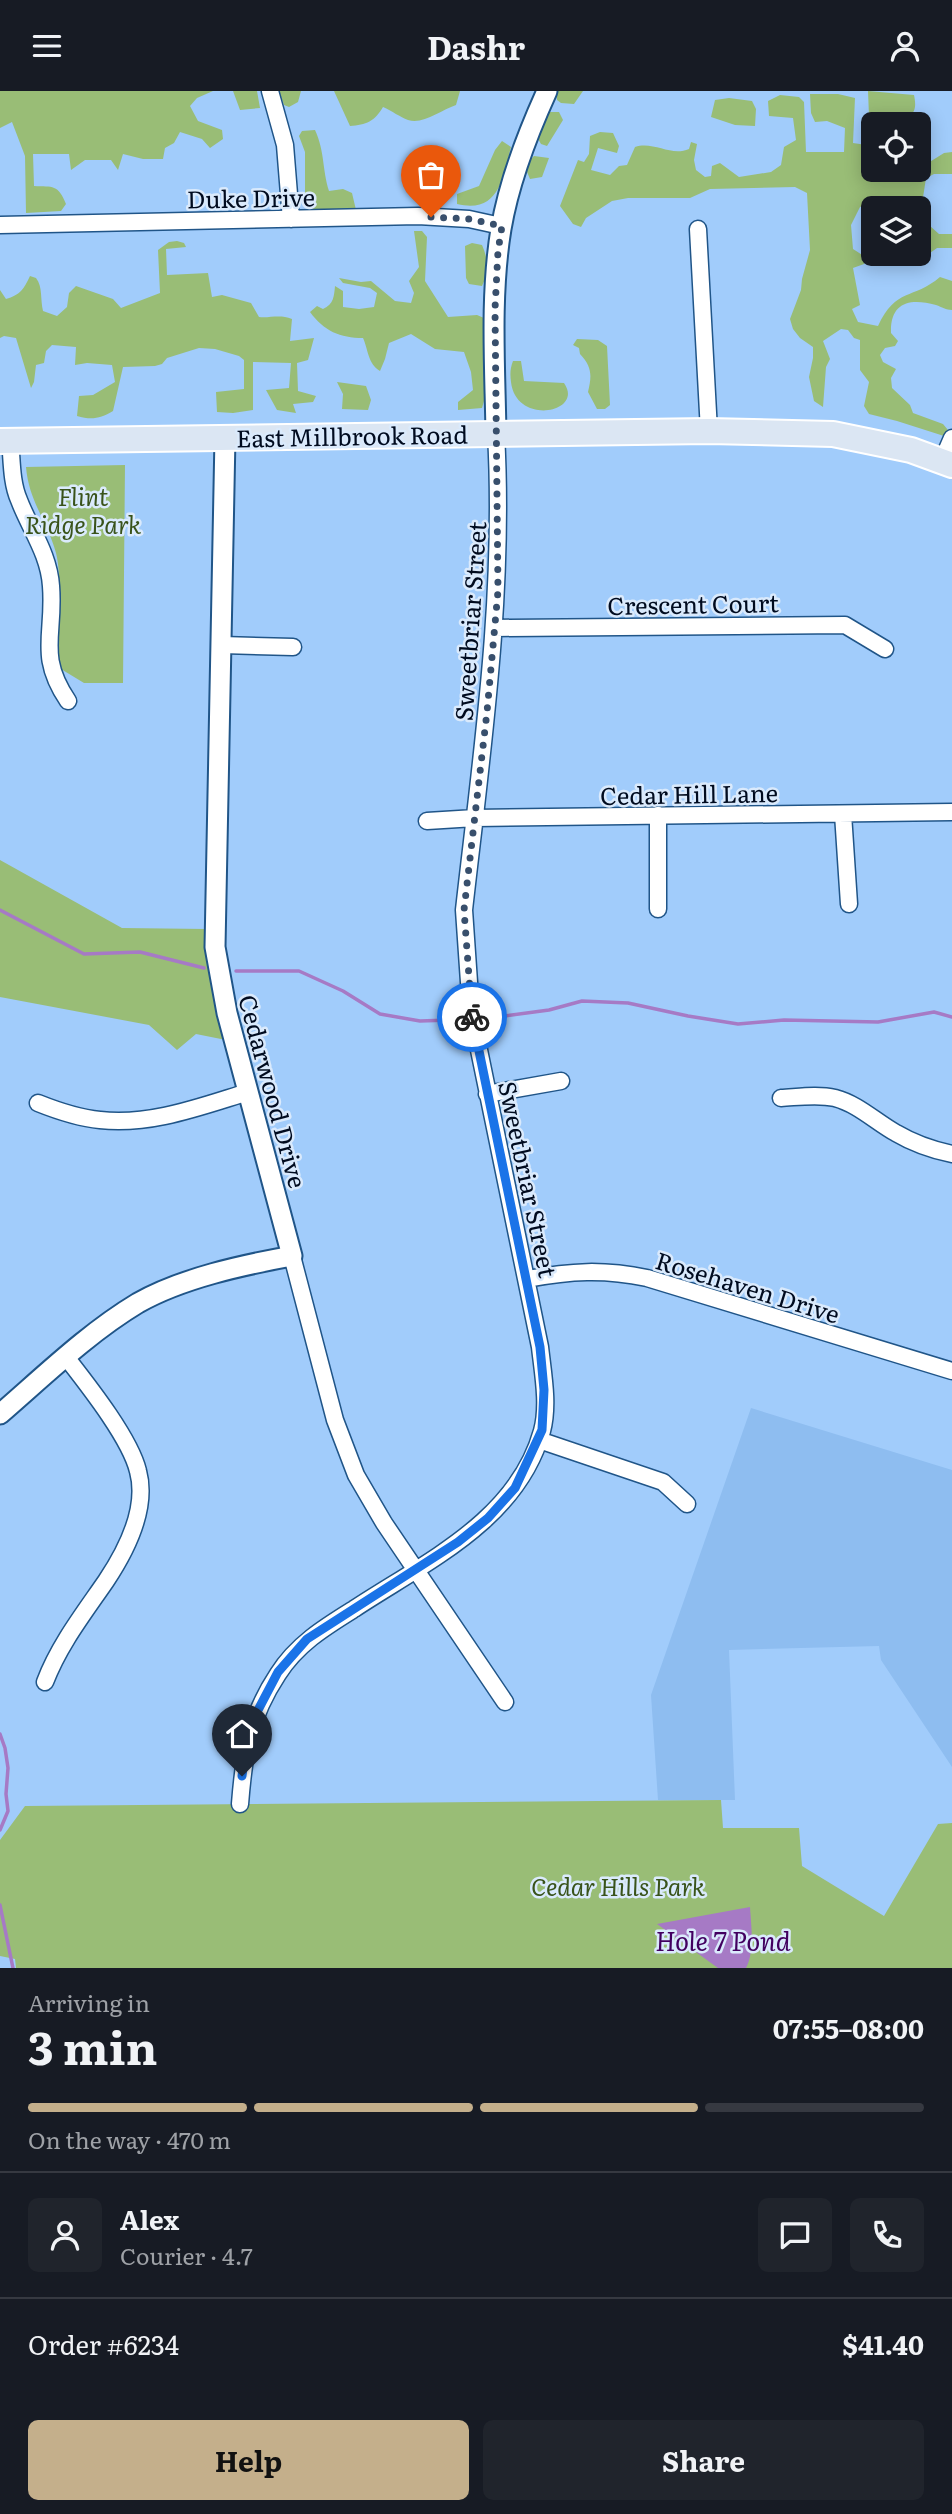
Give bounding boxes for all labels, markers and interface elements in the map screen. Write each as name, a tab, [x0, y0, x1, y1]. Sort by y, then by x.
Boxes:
text: Dashr	[427, 22, 525, 70]
icon: menu	[28, 27, 66, 65]
icon: person	[886, 27, 924, 65]
map controls	[861, 112, 931, 266]
button: locate	[861, 112, 931, 182]
pin	[401, 145, 461, 217]
icon: bag	[412, 156, 450, 194]
street label: Duke Drive	[187, 178, 315, 216]
button: layers	[861, 196, 931, 266]
street label: East Millbrook Road	[236, 415, 469, 455]
park label: Flint Ridge Park	[25, 478, 142, 541]
street label: Sweetbriar Street	[445, 520, 493, 722]
street label: Crescent Court	[607, 584, 779, 622]
street label: Cedar Hill Lane	[600, 774, 778, 812]
courier	[437, 982, 507, 1052]
street label: Cedarwood Drive	[231, 990, 317, 1192]
icon: bike	[453, 998, 491, 1036]
street label: Sweetbriar Street	[491, 1078, 567, 1281]
street label: Rosehaven Drive	[652, 1241, 844, 1331]
pin	[212, 1704, 272, 1776]
icon: home	[223, 1715, 261, 1753]
park label: Cedar Hills Park	[531, 1868, 706, 1903]
water label: Hole 7 Pond	[655, 1920, 791, 1959]
text: Arriving in	[28, 1985, 150, 2019]
text: 07:55–08:00	[773, 2008, 924, 2047]
text: 3 min	[28, 2011, 158, 2079]
text: On the way · 470 m	[28, 2122, 231, 2156]
button: person	[28, 2198, 102, 2272]
button: chat	[758, 2198, 832, 2272]
button: phone	[850, 2198, 924, 2272]
text: Alex	[120, 2199, 179, 2238]
text: Courier · 4.7	[120, 2238, 253, 2272]
text: Order #6234	[28, 2324, 179, 2363]
text: $41.40	[843, 2324, 924, 2363]
button: Help	[28, 2420, 469, 2500]
button: Share	[483, 2420, 924, 2500]

